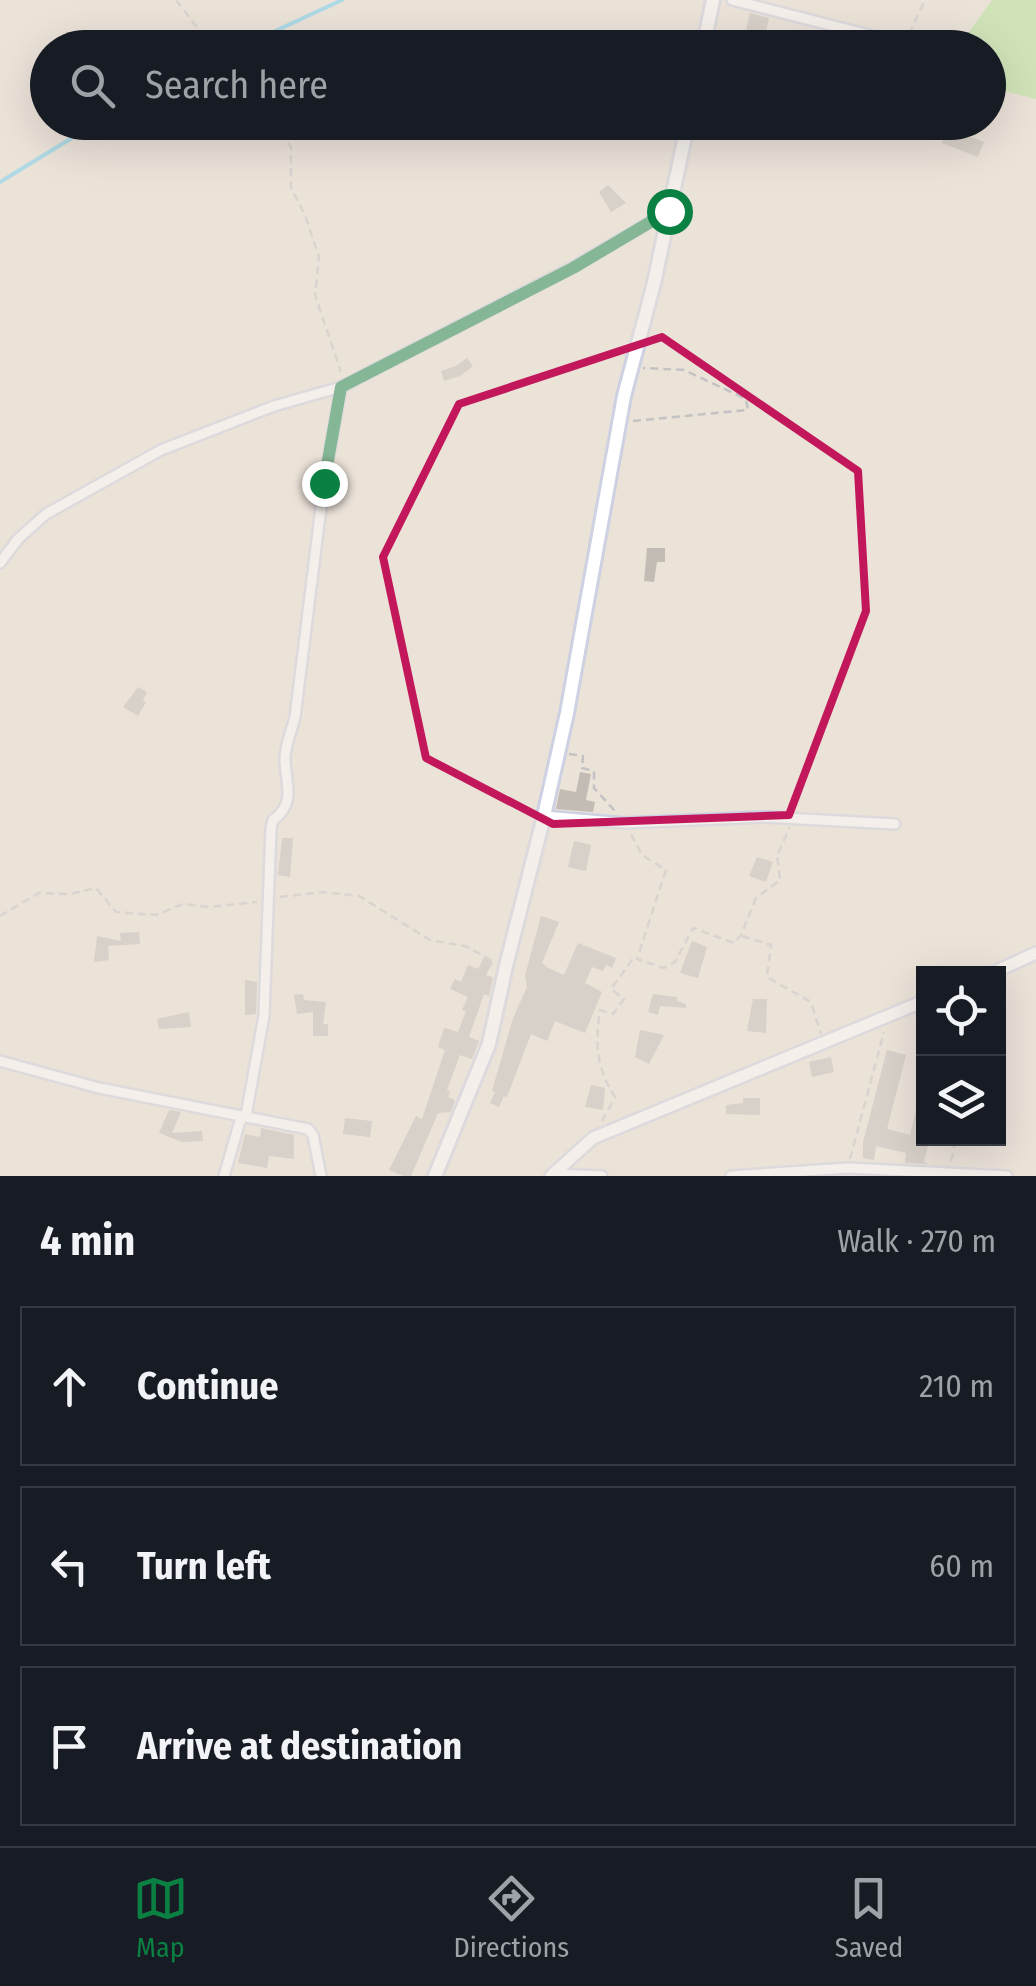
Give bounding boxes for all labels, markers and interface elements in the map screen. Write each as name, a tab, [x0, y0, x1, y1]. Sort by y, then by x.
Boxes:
search box	[30, 30, 1006, 140]
icon: search	[65, 58, 120, 113]
text: Search here	[145, 62, 328, 108]
route start	[647, 189, 693, 235]
route end	[302, 461, 348, 507]
map controls	[916, 966, 1006, 1146]
button: locate	[916, 966, 1006, 1056]
button: layers	[916, 1056, 1006, 1146]
text: 4 min	[40, 1216, 135, 1266]
text: Walk · 270 m	[837, 1222, 996, 1260]
icon: ahead	[42, 1359, 97, 1414]
text: Continue	[137, 1363, 278, 1409]
text: 210 m	[919, 1367, 994, 1405]
icon: left	[42, 1539, 97, 1594]
text: Turn left	[137, 1543, 271, 1589]
text: 60 m	[929, 1547, 994, 1585]
icon: arrive	[42, 1719, 97, 1774]
text: Arrive at destination	[137, 1723, 462, 1769]
tab: Map	[133, 1871, 188, 1964]
tab: Directions	[453, 1871, 569, 1964]
tab: Saved	[835, 1871, 903, 1964]

